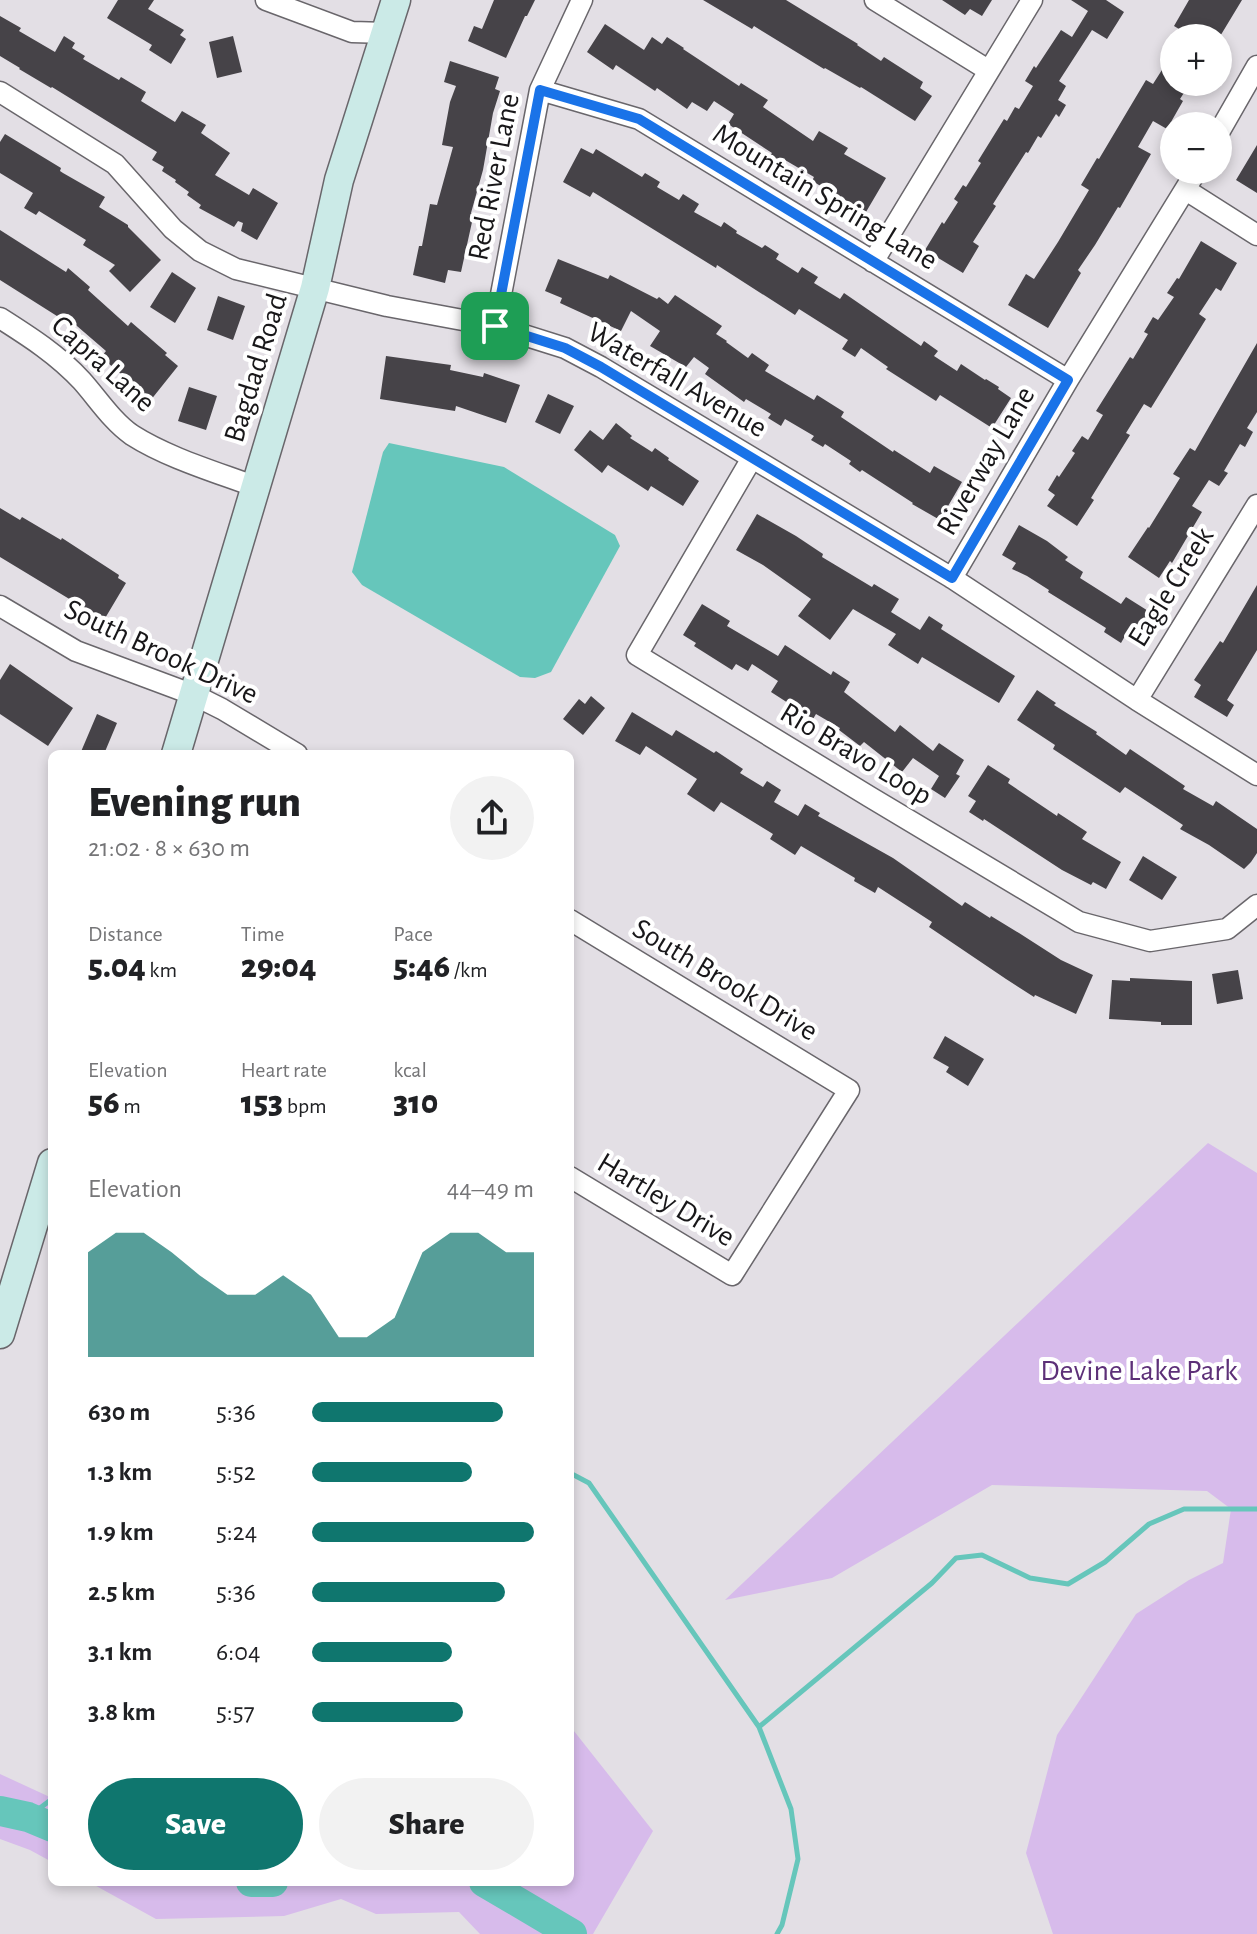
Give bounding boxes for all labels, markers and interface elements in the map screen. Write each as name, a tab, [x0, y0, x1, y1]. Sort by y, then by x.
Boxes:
map controls	[1160, 24, 1232, 184]
button: +	[1160, 24, 1232, 96]
street label: Red River Lane	[463, 91, 525, 263]
button: −	[1160, 112, 1232, 184]
street label: Mountain Spring Lane	[708, 118, 942, 276]
street label: Bagdad Road	[219, 290, 293, 446]
pin	[461, 292, 529, 360]
icon: arrive	[473, 304, 517, 348]
street label: Capra Lane	[45, 310, 161, 418]
street label: Waterfall Avenue	[582, 317, 772, 443]
street label: Riverway Lane	[931, 381, 1041, 541]
street label: Eagle Creek	[1123, 522, 1220, 652]
street label: South Brook Drive	[60, 594, 262, 710]
street label: Rio Bravo Loop	[775, 697, 937, 811]
button: share	[450, 776, 534, 860]
text: Evening run	[88, 781, 301, 825]
text: 21:02 · 8 × 630 m	[88, 835, 250, 861]
street label: South Brook Drive	[627, 913, 823, 1047]
text: Distance	[88, 923, 163, 945]
text: Time	[241, 923, 285, 945]
text: Pace	[393, 923, 433, 945]
text: 5.04	[88, 950, 146, 984]
text: 29:04	[241, 950, 316, 984]
text: 5:46	[393, 950, 450, 984]
text: km	[146, 959, 177, 981]
text: /km	[450, 959, 488, 981]
text: Elevation	[88, 1059, 168, 1081]
text: Heart rate	[241, 1059, 327, 1081]
text: kcal	[393, 1059, 427, 1081]
text: 56	[88, 1086, 120, 1120]
text: 153	[241, 1086, 283, 1120]
text: 310	[393, 1086, 438, 1120]
text: m	[120, 1095, 141, 1117]
text: bpm	[283, 1095, 327, 1117]
street label: Hartley Drive	[592, 1147, 740, 1253]
text: Elevation	[88, 1176, 182, 1202]
text: 44–49 m	[447, 1176, 534, 1202]
park label: Devine Lake Park	[1040, 1356, 1238, 1386]
text: 630 m	[88, 1399, 150, 1425]
text: 5:36	[216, 1399, 256, 1425]
text: 1.3 km	[88, 1459, 152, 1485]
text: 5:52	[216, 1459, 256, 1485]
text: 1.9 km	[88, 1519, 154, 1545]
text: 5:24	[216, 1519, 257, 1545]
text: 2.5 km	[88, 1579, 155, 1605]
text: 5:36	[216, 1579, 256, 1605]
text: 3.1 km	[88, 1639, 152, 1665]
text: 6:04	[216, 1639, 260, 1665]
text: 3.8 km	[88, 1699, 156, 1725]
text: 5:57	[216, 1699, 255, 1725]
button: Save	[88, 1778, 303, 1870]
button: Share	[319, 1778, 534, 1870]

